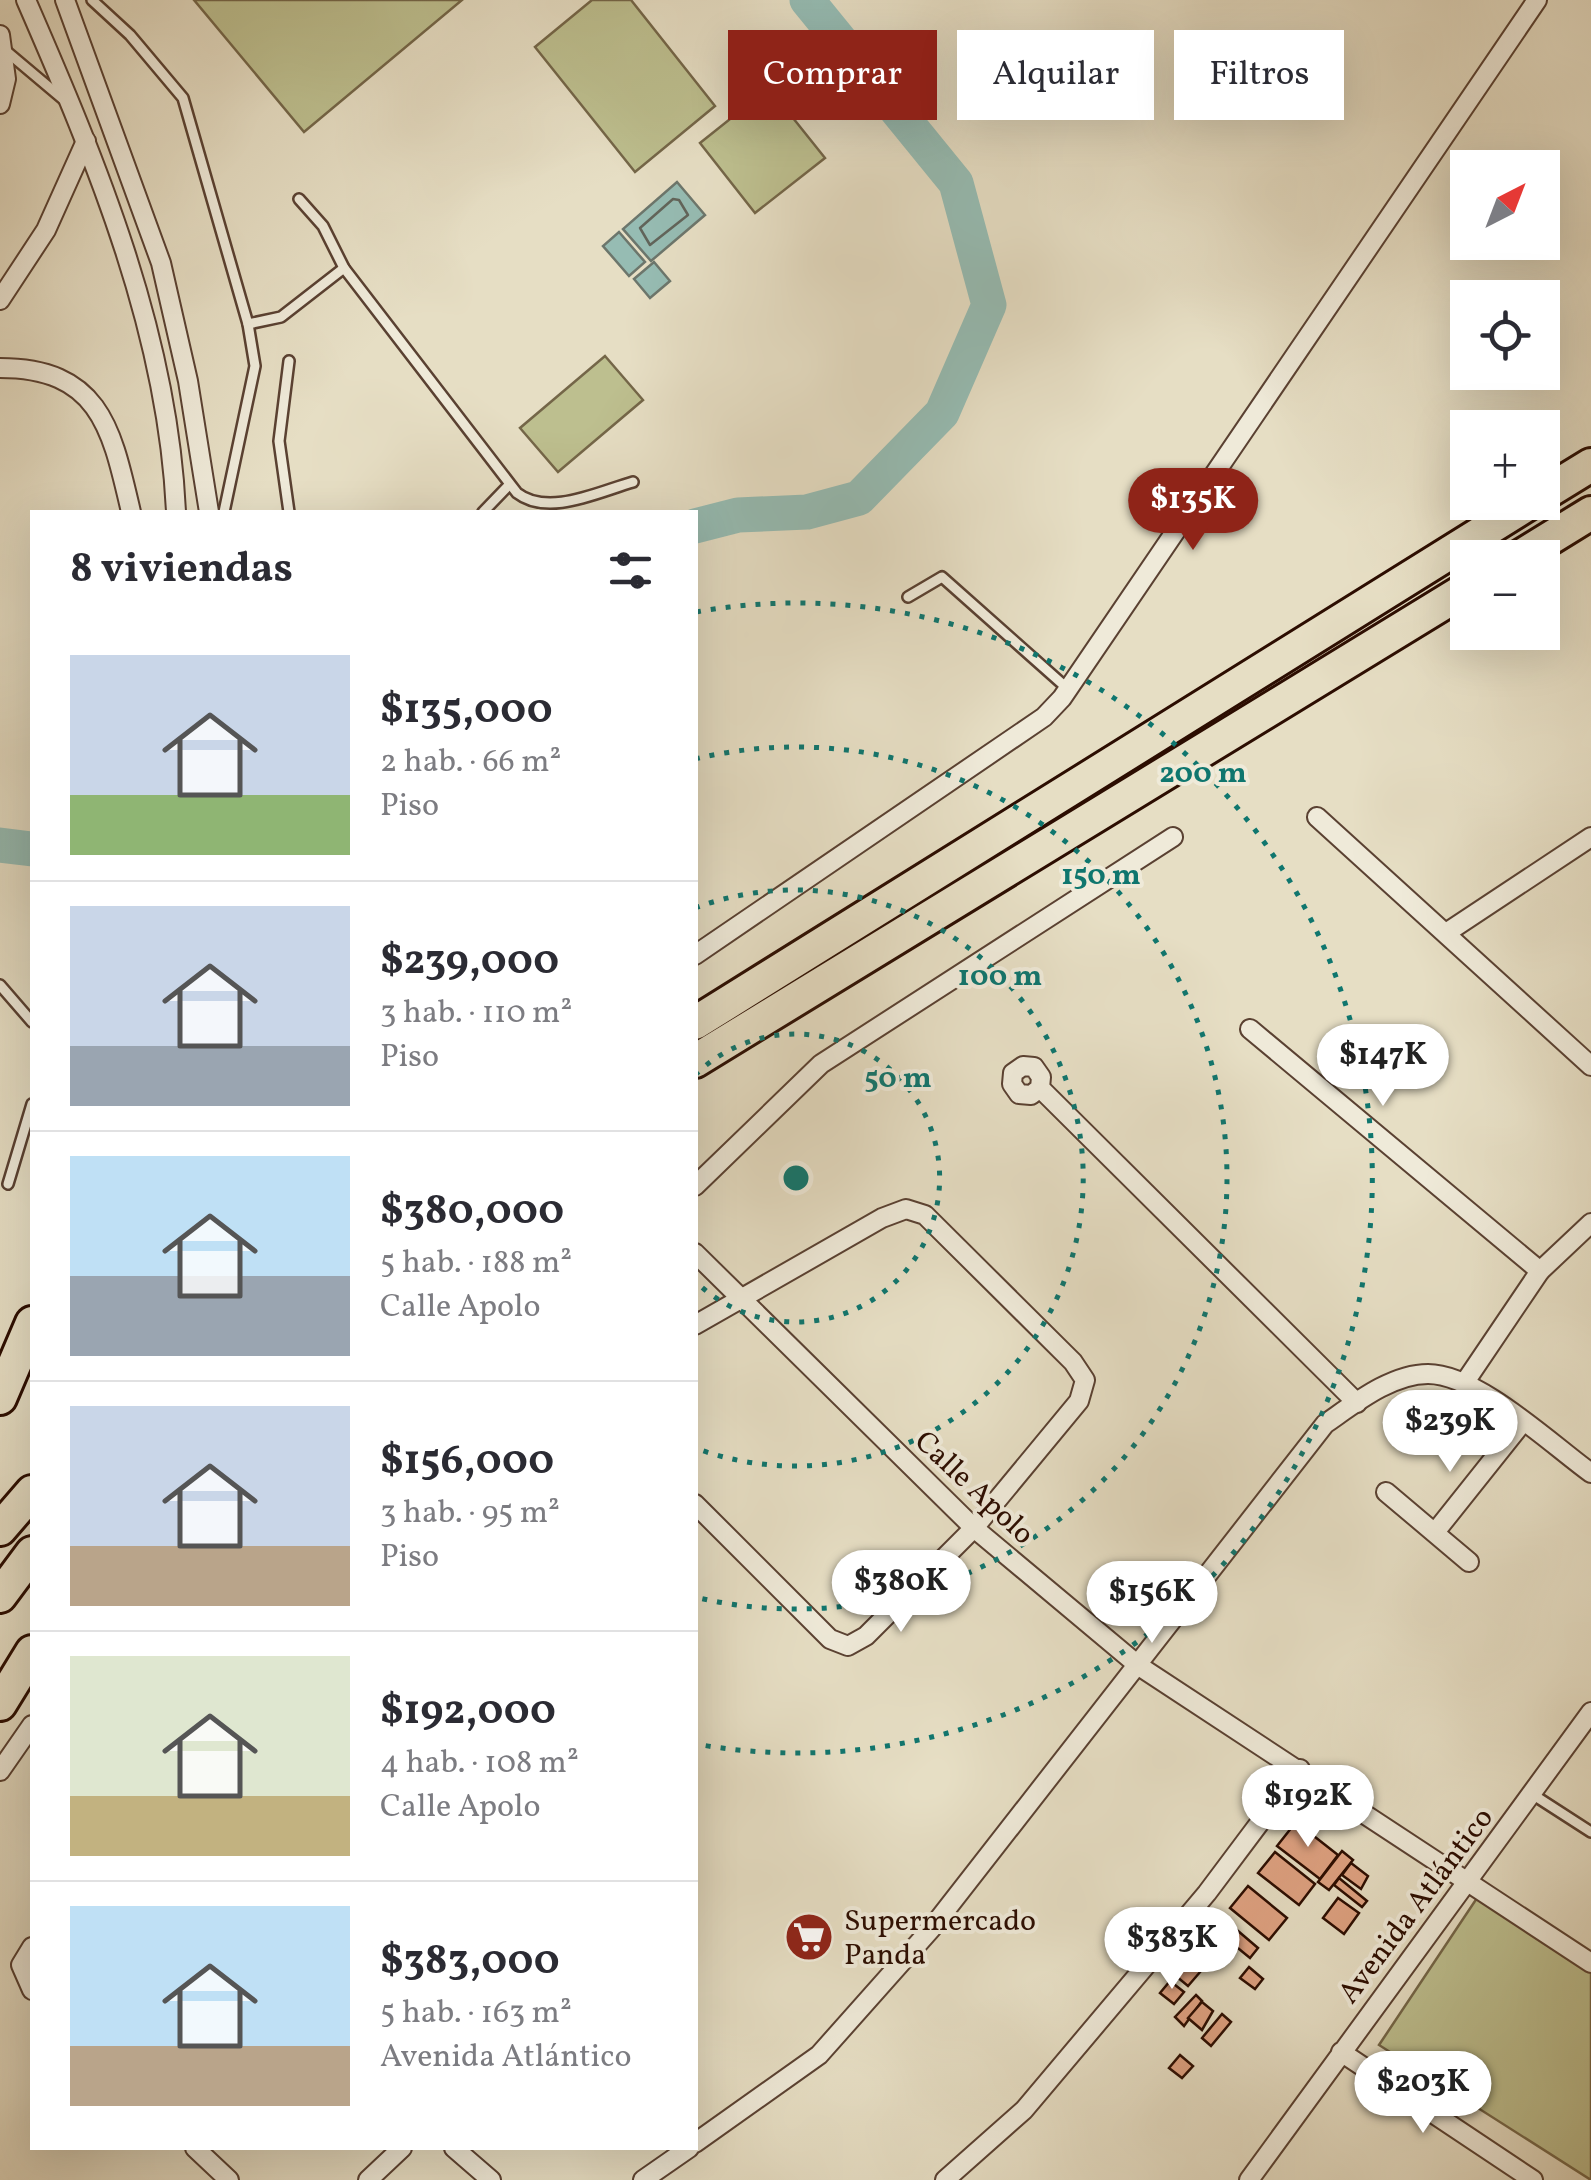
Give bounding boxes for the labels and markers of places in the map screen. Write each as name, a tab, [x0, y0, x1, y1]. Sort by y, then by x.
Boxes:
pin: $135K	[1123, 468, 1263, 553]
pin: $147K	[1313, 1024, 1453, 1109]
centre of rings	[778, 1160, 814, 1196]
pin: $239K	[1380, 1390, 1520, 1475]
pin: $380K	[831, 1550, 971, 1635]
pin: $156K	[1082, 1561, 1222, 1646]
pin: $192K	[1238, 1765, 1378, 1850]
place label: Supermercado Panda	[844, 1901, 1036, 1977]
pin: $383K	[1102, 1907, 1242, 1992]
supermarket icon: Supermercado Panda	[783, 1911, 835, 1963]
pin: $203K	[1353, 2051, 1493, 2136]

